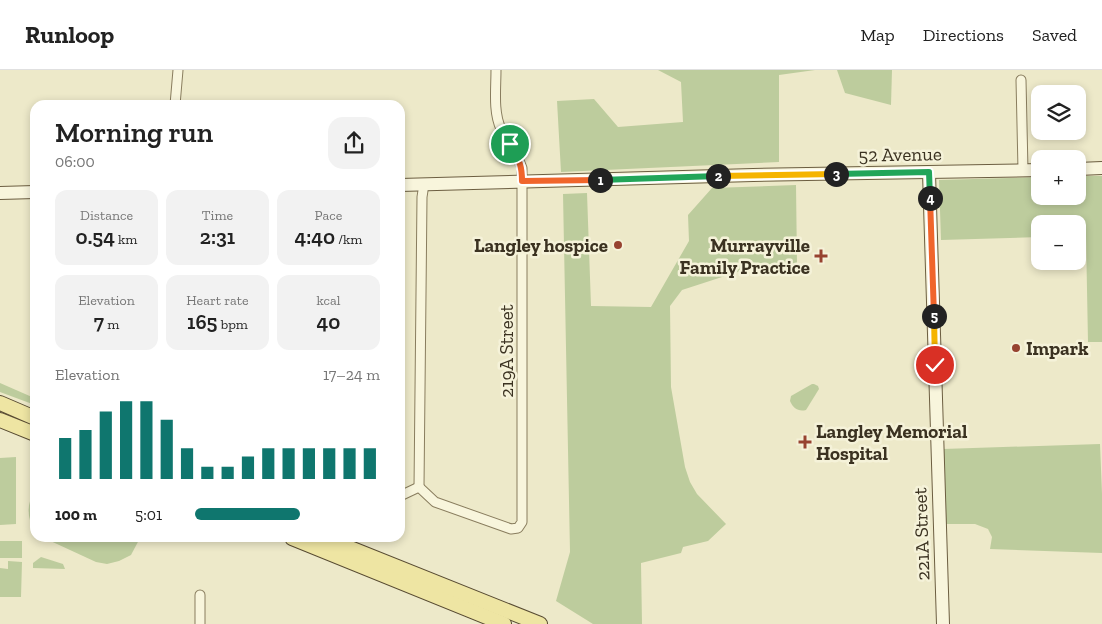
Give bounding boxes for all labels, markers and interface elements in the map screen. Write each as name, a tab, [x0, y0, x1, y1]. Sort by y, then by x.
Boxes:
text: Runloop	[25, 20, 114, 49]
text: Map	[860, 24, 895, 46]
text: Directions	[923, 24, 1004, 46]
text: Saved	[1032, 24, 1077, 46]
map controls	[1031, 85, 1086, 270]
button: layers	[1031, 85, 1086, 140]
text: Morning run	[55, 116, 213, 149]
button: share	[328, 117, 380, 169]
pin	[489, 123, 531, 165]
icon: arrive	[496, 130, 524, 158]
street label: 52 Avenue	[858, 142, 942, 167]
button: +	[1031, 150, 1086, 205]
text: 06:00	[55, 152, 95, 171]
pin: 3	[824, 162, 848, 186]
pin: 2	[706, 164, 730, 188]
text: 3	[833, 166, 840, 183]
pin: 1	[588, 168, 612, 192]
text: 2	[715, 168, 722, 185]
text: 1	[598, 172, 603, 189]
pin: 4	[918, 186, 942, 210]
text: 4	[927, 190, 934, 207]
text: Distance	[80, 207, 133, 224]
text: Time	[202, 207, 233, 224]
text: Pace	[315, 207, 342, 224]
button: −	[1031, 215, 1086, 270]
text: 0.54	[76, 224, 115, 249]
text: 2:31	[200, 224, 235, 249]
text: 4:40	[295, 224, 335, 249]
text: km	[115, 231, 137, 248]
text: /km	[335, 231, 362, 248]
place label: Langley hospice	[474, 234, 608, 257]
place label: Murrayville Family Practice	[680, 234, 810, 279]
marker: Langley hospice	[612, 239, 624, 251]
marker: Murrayville Family Practice	[814, 249, 828, 263]
text: Elevation	[78, 292, 135, 309]
text: Heart rate	[186, 292, 249, 309]
text: kcal	[317, 292, 341, 309]
street label: 219A Street	[495, 304, 518, 398]
pin: 5	[922, 304, 946, 328]
text: 5	[931, 308, 938, 325]
text: 7	[94, 309, 104, 334]
text: 165	[187, 309, 218, 334]
text: 40	[317, 309, 340, 334]
text: m	[104, 316, 119, 333]
text: bpm	[218, 316, 248, 333]
place label: Impark	[1026, 337, 1089, 360]
marker: Impark	[1010, 342, 1022, 354]
pin	[914, 344, 956, 386]
icon: check	[921, 351, 949, 379]
text: Elevation	[55, 365, 120, 384]
text: 17–24 m	[323, 365, 380, 384]
place label: Langley Memorial Hospital	[816, 420, 968, 465]
marker: Langley Memorial Hospital	[798, 435, 812, 449]
street label: 221A Street	[908, 487, 935, 581]
text: 100 m	[55, 505, 97, 524]
text: 5:01	[135, 505, 162, 524]

